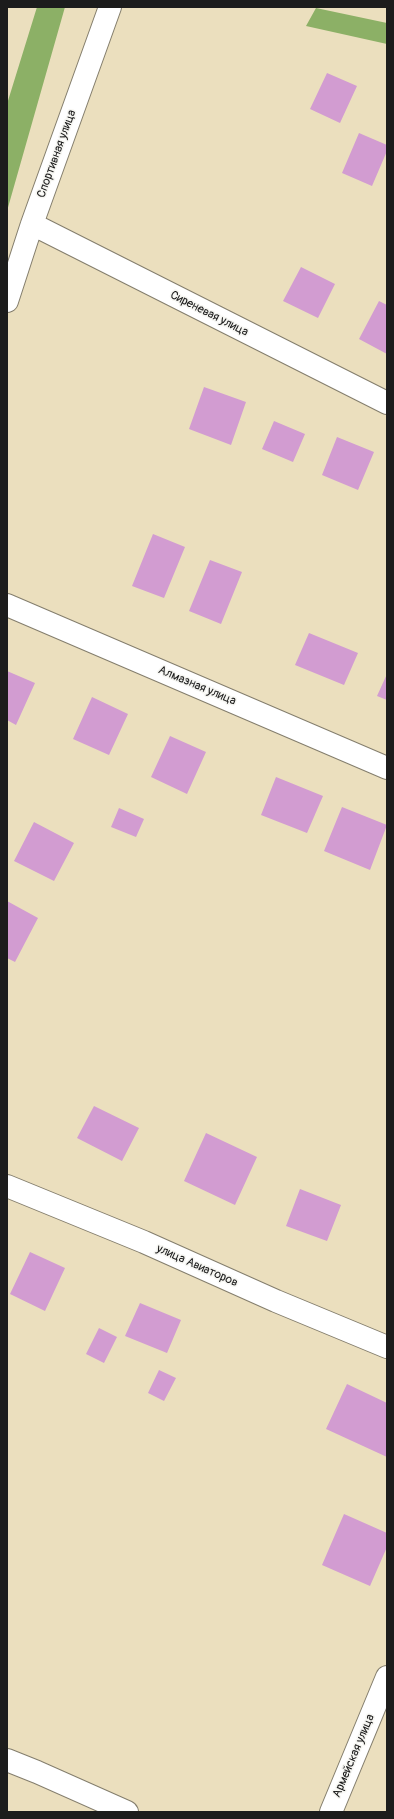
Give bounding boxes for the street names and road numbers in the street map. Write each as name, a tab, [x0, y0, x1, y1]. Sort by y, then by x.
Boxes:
street label: Спортивная улица	[34, 108, 80, 200]
street label: Сиреневая улица	[167, 288, 251, 340]
street label: Алмазная улица	[156, 663, 238, 709]
street label: улица Авиаторов	[154, 1242, 240, 1290]
street label: Армейская улица	[330, 1712, 378, 1800]

